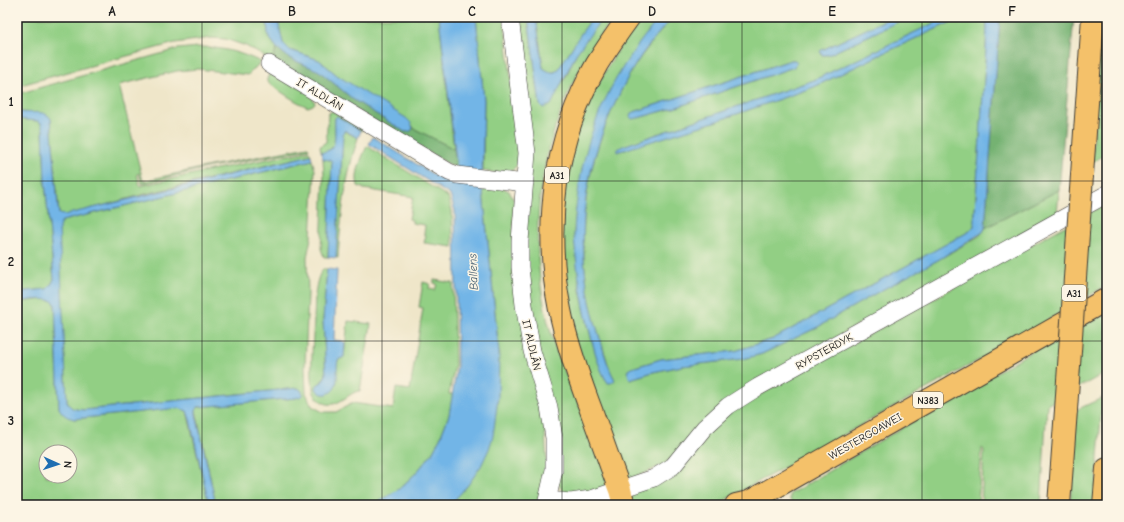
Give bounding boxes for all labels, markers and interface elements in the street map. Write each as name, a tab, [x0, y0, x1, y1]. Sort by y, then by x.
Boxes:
text: A	[108, 4, 116, 19]
text: B	[288, 4, 296, 19]
text: C	[468, 4, 476, 19]
text: D	[648, 4, 656, 19]
text: E	[828, 4, 836, 19]
text: F	[1008, 4, 1016, 19]
street label: IT ALDLÂN	[294, 75, 346, 113]
text: 1	[8, 94, 14, 109]
road number: A31	[545, 167, 569, 183]
water label: Ballens	[465, 253, 481, 291]
text: 2	[8, 254, 14, 269]
road number: A31	[1062, 285, 1086, 301]
street label: IT ALDLÂN	[519, 318, 545, 372]
street label: RYPSTERDYK	[793, 330, 855, 373]
road number: N383	[913, 392, 943, 408]
street label: WESTERGOAWEI	[826, 410, 904, 463]
text: 3	[8, 413, 14, 428]
north arrow	[38, 444, 78, 484]
text: N	[61, 461, 74, 468]

